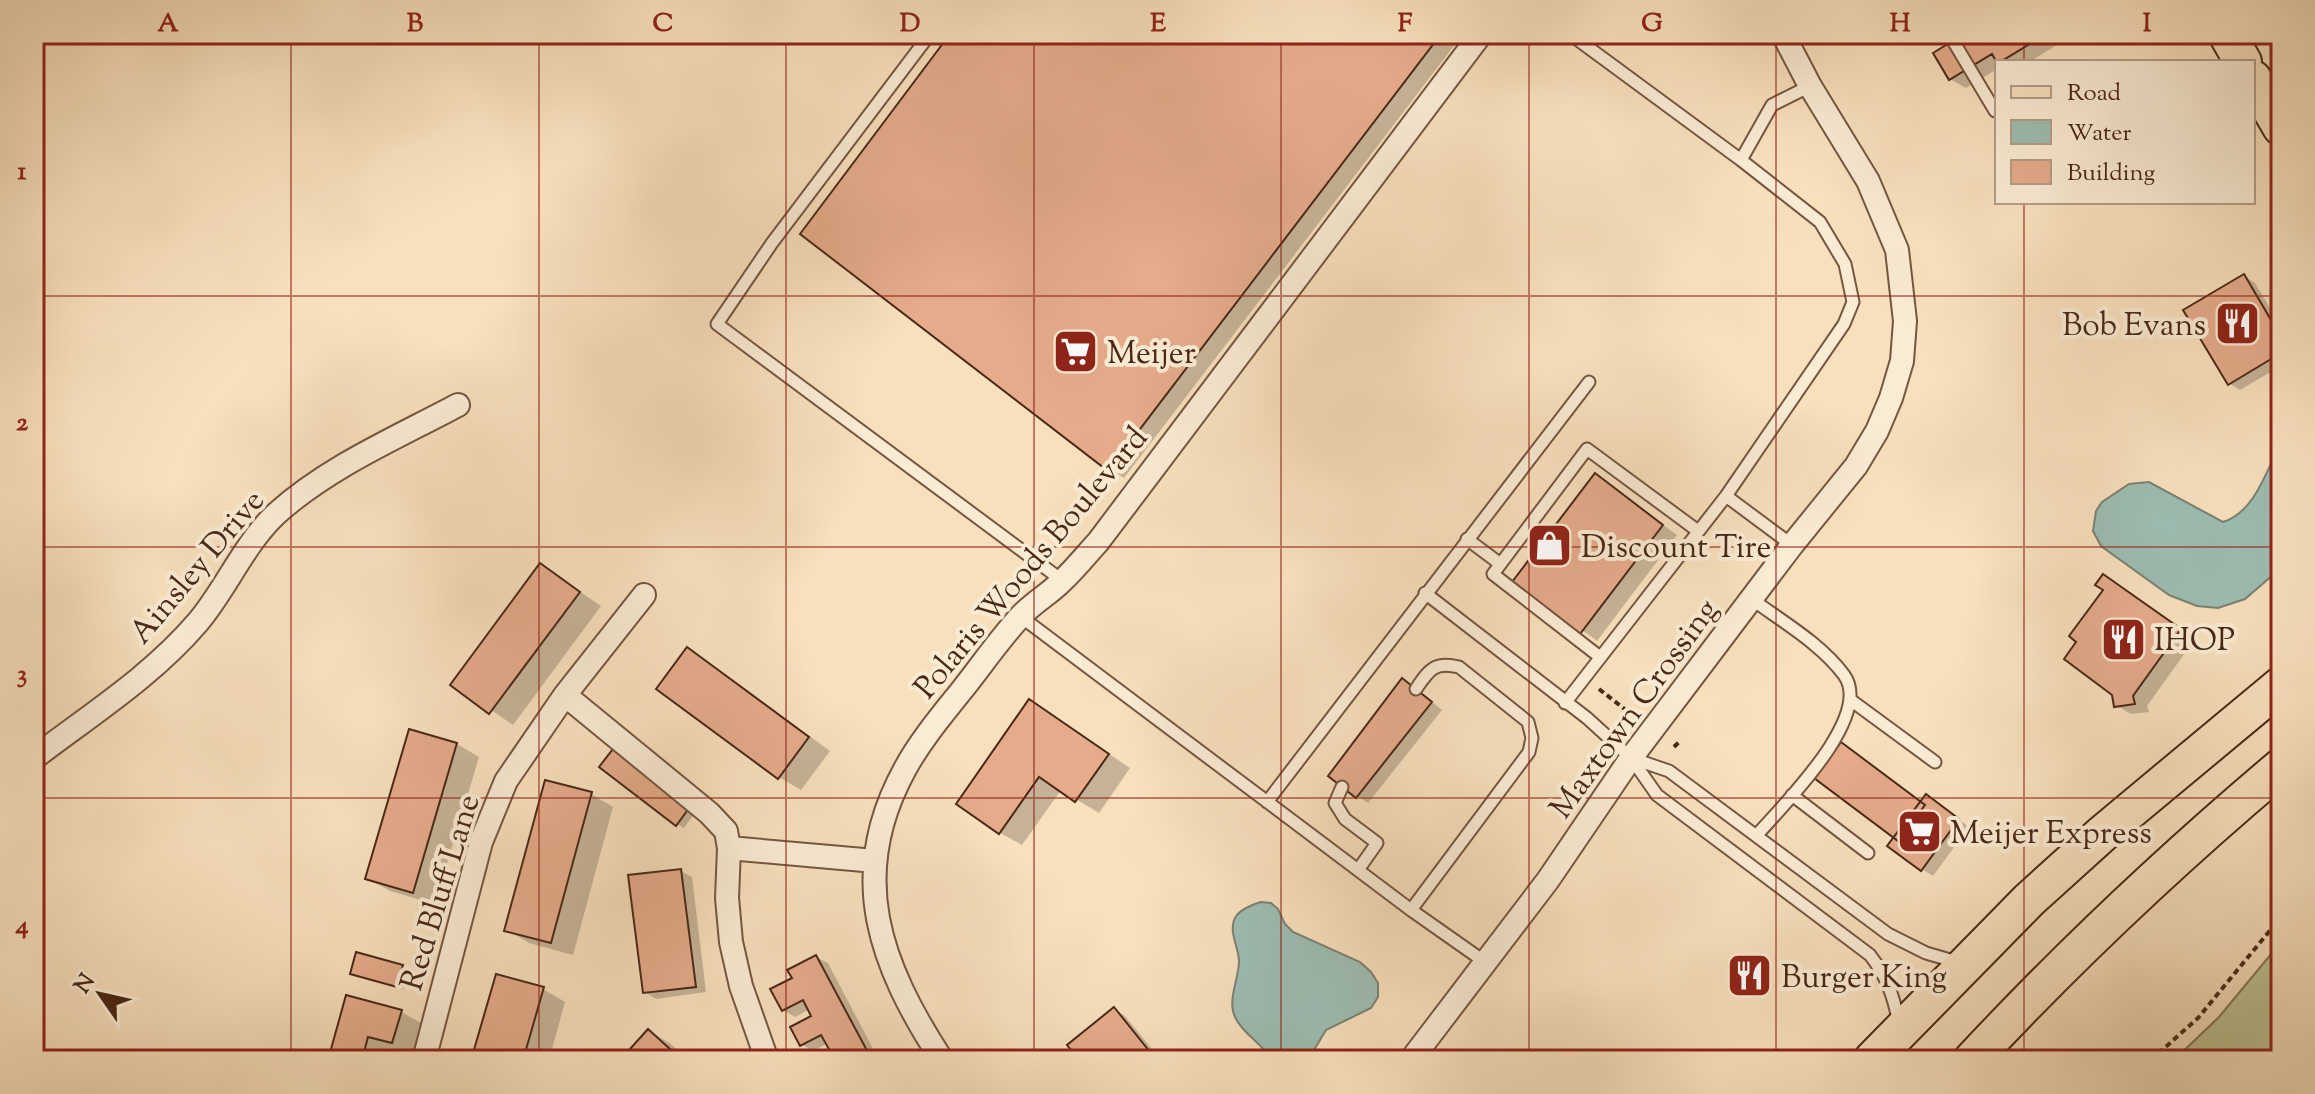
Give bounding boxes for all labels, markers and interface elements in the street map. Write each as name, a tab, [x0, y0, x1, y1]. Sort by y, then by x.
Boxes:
text: A	[157, 6, 179, 43]
text: B	[407, 6, 424, 43]
text: C	[653, 6, 673, 43]
text: D	[900, 6, 920, 43]
text: E	[1150, 6, 1166, 43]
text: F	[1398, 6, 1413, 43]
text: G	[1641, 6, 1663, 43]
text: H	[1890, 6, 1911, 43]
text: I	[2143, 6, 2152, 43]
legend	[1995, 60, 2255, 204]
text: Road	[2067, 77, 2121, 111]
text: Water	[2067, 117, 2131, 151]
text: 1	[18, 154, 27, 191]
text: Building	[2067, 157, 2156, 191]
restaurant icon: Bob Evans	[2213, 300, 2261, 348]
place label: Bob Evans	[2062, 304, 2206, 350]
supermarket icon: Meijer	[1052, 328, 1100, 376]
place label: Meijer	[1107, 332, 1196, 378]
text: 2	[16, 405, 29, 442]
street label: Polaris Woods Boulevard	[904, 418, 1160, 710]
street label: Ainsley Drive	[120, 481, 277, 655]
shop icon: Discount Tire	[1526, 522, 1574, 570]
place label: Discount Tire	[1581, 526, 1772, 572]
street label: Maxtown Crossing	[1540, 590, 1731, 829]
restaurant icon: IHOP	[2099, 615, 2147, 663]
place label: IHOP	[2154, 619, 2235, 665]
text: 3	[17, 657, 27, 694]
street label: Red Bluff Lane	[390, 789, 493, 997]
supermarket icon: Meijer Express	[1895, 808, 1943, 856]
place label: Meijer Express	[1950, 812, 2152, 858]
text: 4	[14, 908, 29, 945]
restaurant icon: Burger King	[1726, 952, 1774, 1000]
north arrow	[60, 954, 140, 1034]
place label: Burger King	[1781, 956, 1947, 1002]
text: N	[68, 968, 104, 1001]

